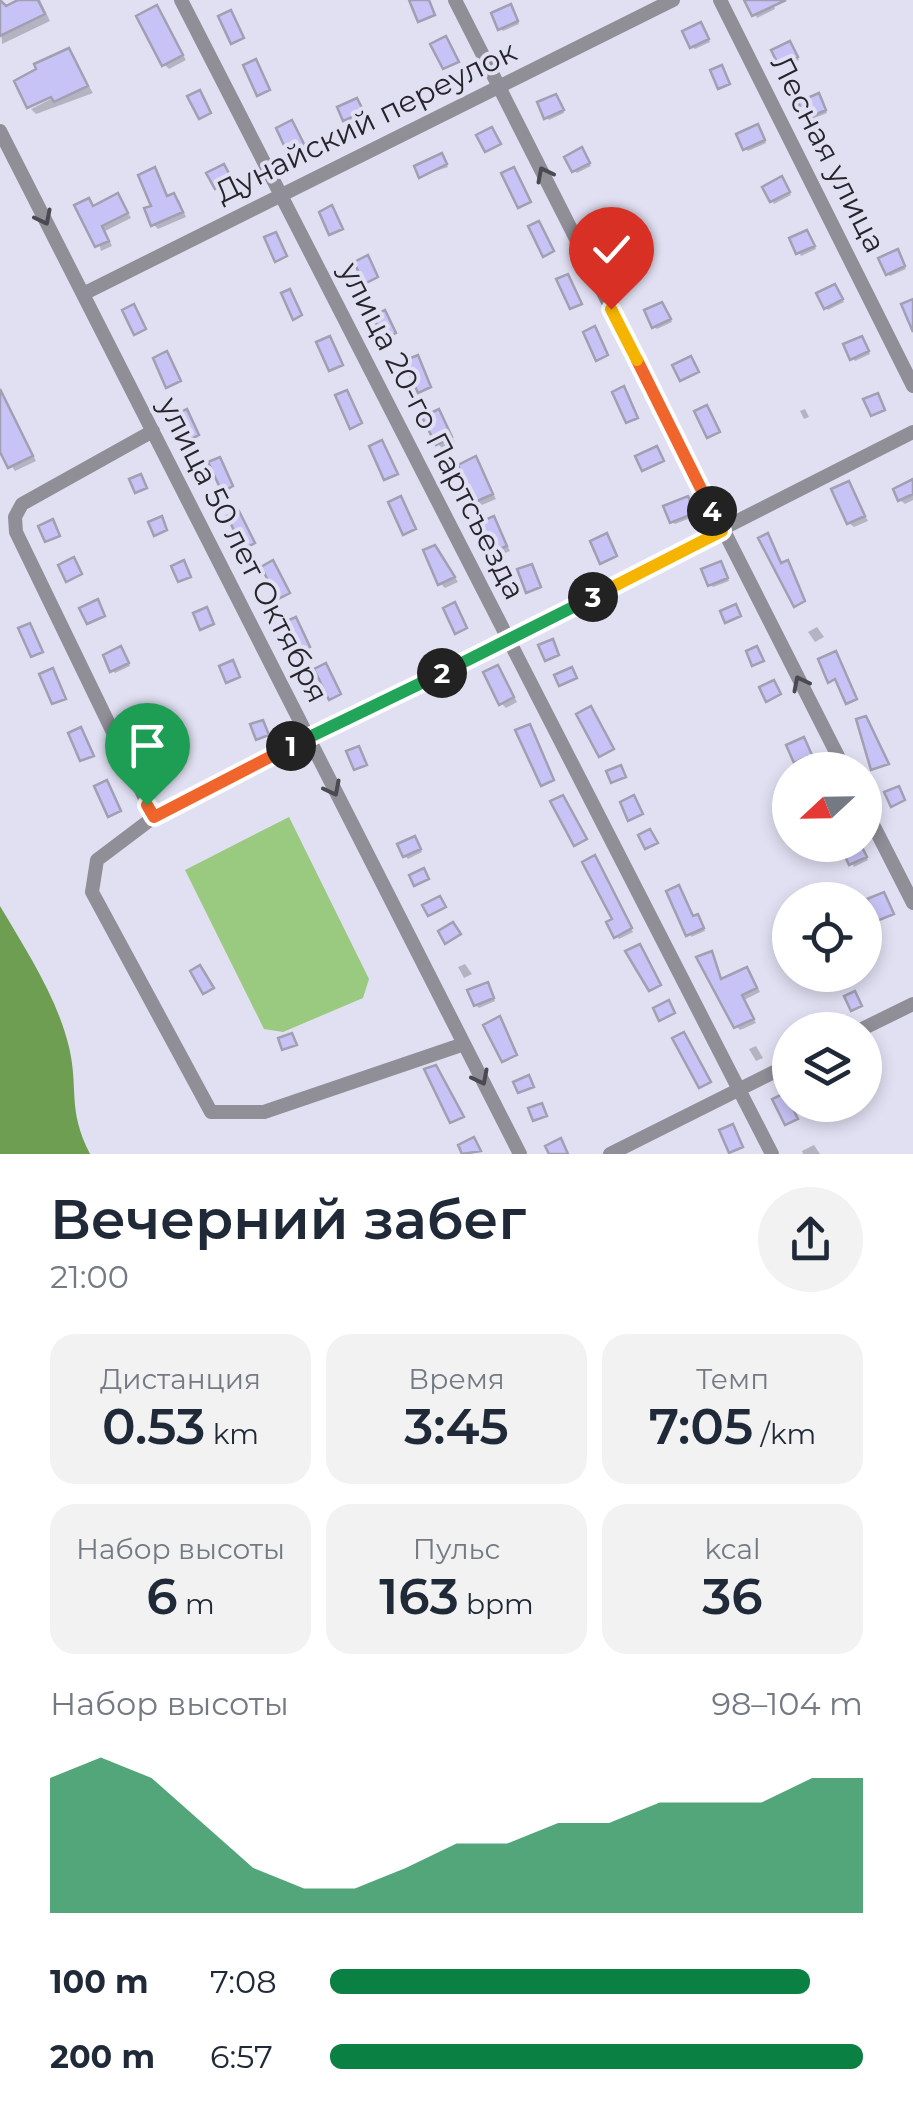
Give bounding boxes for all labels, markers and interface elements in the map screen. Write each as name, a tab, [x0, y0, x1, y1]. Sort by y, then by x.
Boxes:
street label: Дунайский переулок	[209, 32, 523, 211]
street label: Лесная улица	[763, 49, 894, 259]
one-way arrow	[537, 167, 556, 185]
one-way arrow	[32, 207, 51, 225]
pin	[569, 207, 654, 310]
icon: check	[584, 222, 639, 277]
street label: улица 20-го Партсъезда	[331, 255, 534, 605]
street label: улица 50 лет Октября	[150, 390, 337, 709]
pin: 4	[687, 486, 737, 536]
text: 4	[702, 494, 722, 528]
pin: 3	[568, 572, 618, 622]
text: 3	[585, 580, 601, 614]
pin: 2	[417, 648, 467, 698]
text: 2	[434, 656, 450, 690]
one-way arrow	[793, 676, 812, 694]
pin	[105, 703, 190, 806]
icon: arrive	[120, 718, 175, 773]
pin: 1	[266, 721, 316, 771]
text: 1	[286, 729, 296, 763]
north arrow	[772, 752, 882, 862]
map controls	[772, 752, 882, 1122]
one-way arrow	[321, 778, 340, 796]
button: locate	[772, 882, 882, 992]
button: layers	[772, 1012, 882, 1122]
one-way arrow	[469, 1068, 489, 1086]
text: Вечерний забег	[50, 1186, 526, 1253]
button: share	[758, 1187, 863, 1292]
text: 21:00	[50, 1257, 129, 1296]
text: Дистанция	[100, 1362, 261, 1396]
text: Время	[408, 1362, 505, 1396]
text: Темп	[696, 1362, 769, 1396]
text: 0.53	[102, 1396, 205, 1457]
text: 3:45	[404, 1396, 509, 1457]
text: 7:05	[649, 1396, 753, 1457]
text: km	[205, 1417, 259, 1451]
text: /km	[753, 1417, 816, 1451]
text: Набор высоты	[76, 1532, 285, 1566]
text: Пульс	[413, 1532, 500, 1566]
text: kcal	[705, 1532, 760, 1566]
text: 6	[146, 1566, 178, 1627]
text: 163	[379, 1566, 459, 1627]
text: 36	[702, 1566, 763, 1627]
text: m	[178, 1587, 215, 1621]
text: bpm	[459, 1587, 534, 1621]
text: Набор высоты	[50, 1684, 289, 1723]
text: 98–104 m	[711, 1684, 863, 1723]
text: 100 m	[50, 1962, 149, 2001]
text: 7:08	[210, 1962, 277, 2001]
text: 200 m	[50, 2037, 155, 2076]
text: 6:57	[210, 2037, 273, 2076]

